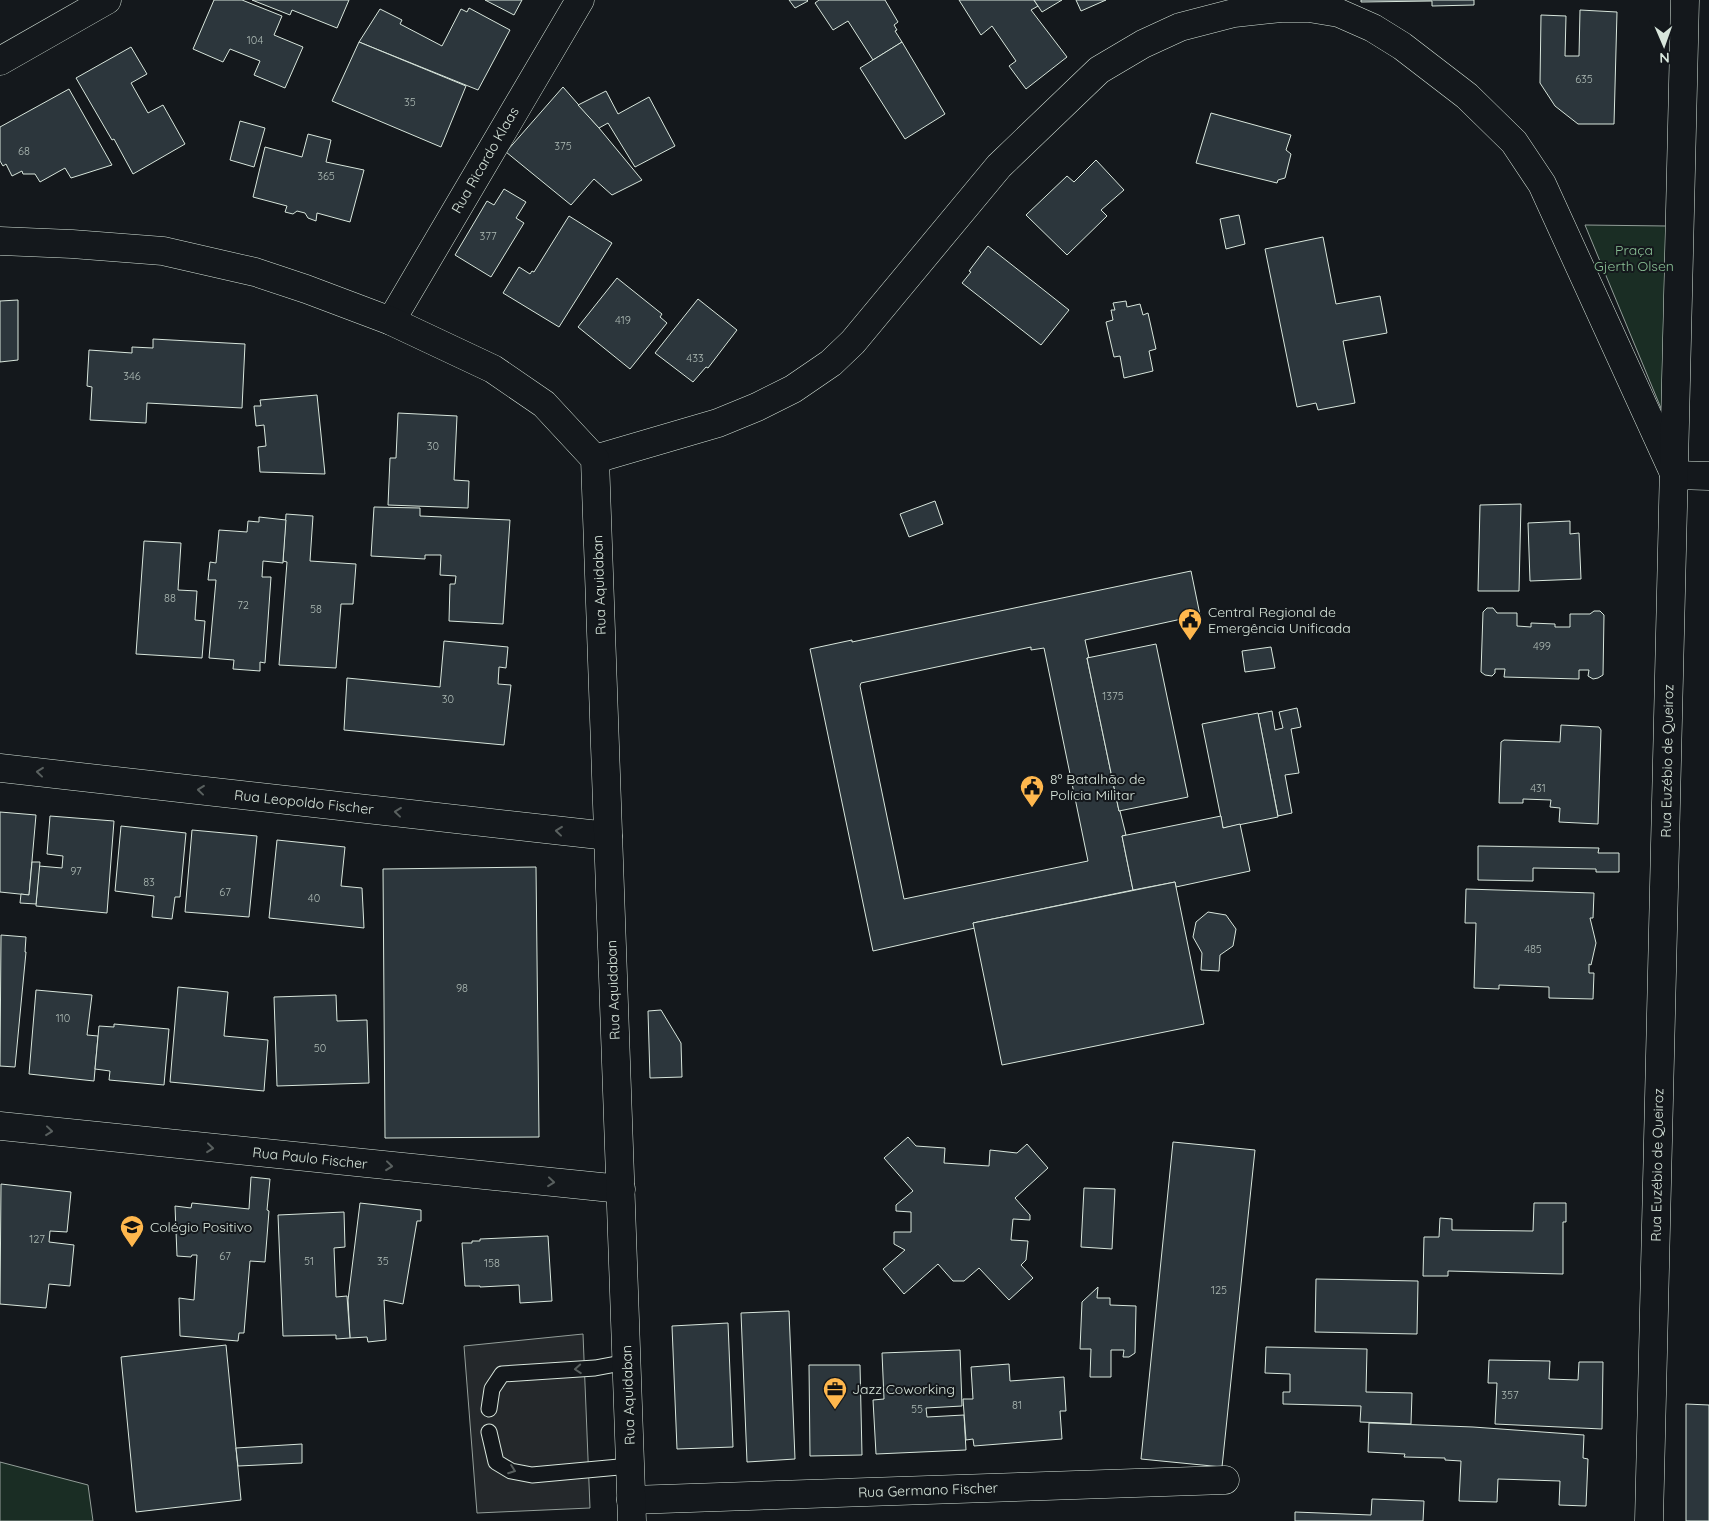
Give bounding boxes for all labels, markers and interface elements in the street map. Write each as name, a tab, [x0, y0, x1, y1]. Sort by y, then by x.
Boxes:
north arrow	[1639, 20, 1689, 70]
house number: 104	[247, 33, 263, 47]
text: N	[1659, 49, 1670, 67]
house number: 635	[1575, 72, 1593, 86]
house number: 35	[404, 95, 416, 109]
street label: Rua Ricardo Klaas	[447, 104, 523, 216]
house number: 375	[554, 139, 572, 153]
house number: 68	[18, 144, 30, 158]
house number: 365	[317, 169, 335, 183]
house number: 377	[479, 229, 497, 243]
park label: Praça Gjerth Olsen	[1594, 241, 1674, 275]
house number: 419	[615, 313, 631, 327]
house number: 433	[686, 351, 704, 365]
house number: 346	[123, 369, 141, 383]
house number: 30	[427, 439, 439, 453]
street label: Rua Aquidaban	[588, 535, 610, 635]
house number: 88	[164, 591, 176, 605]
house number: 72	[237, 598, 249, 612]
house number: 58	[310, 602, 322, 616]
place label: Central Regional de Emergência Unificada	[1208, 603, 1351, 637]
public building icon: Central Regional de Emergência Unificada	[1177, 607, 1203, 641]
house number: 499	[1533, 639, 1551, 653]
street label: Rua Euzébio de Queiroz	[1657, 684, 1677, 838]
house number: 1375	[1102, 689, 1124, 703]
house number: 30	[442, 692, 454, 706]
one-way arrow	[36, 767, 44, 778]
place label: 8º Batalhão de Polícia Militar	[1050, 770, 1146, 804]
public building icon: 8º Batalhão de Polícia Militar	[1019, 774, 1045, 808]
house number: 431	[1530, 781, 1546, 795]
one-way arrow	[197, 785, 205, 796]
street label: Rua Leopoldo Fischer	[233, 786, 375, 818]
one-way arrow	[393, 807, 401, 818]
one-way arrow	[555, 826, 563, 837]
house number: 97	[70, 864, 82, 878]
house number: 83	[143, 875, 155, 889]
house number: 67	[219, 885, 231, 899]
house number: 40	[308, 891, 320, 905]
street label: Rua Aquidaban	[602, 940, 624, 1040]
house number: 485	[1524, 942, 1542, 956]
house number: 98	[456, 981, 468, 995]
house number: 110	[56, 1011, 70, 1025]
house number: 50	[314, 1041, 326, 1055]
street label: Rua Euzébio de Queiroz	[1647, 1088, 1667, 1242]
one-way arrow	[45, 1125, 53, 1136]
one-way arrow	[206, 1142, 214, 1153]
street label: Rua Paulo Fischer	[252, 1143, 369, 1173]
one-way arrow	[386, 1160, 394, 1171]
one-way arrow	[547, 1176, 555, 1187]
school or university icon: Colégio Positivo	[119, 1214, 145, 1248]
place label: Colégio Positivo	[150, 1218, 252, 1236]
house number: 127	[29, 1232, 45, 1246]
house number: 67	[219, 1249, 231, 1263]
house number: 51	[304, 1254, 314, 1268]
house number: 35	[377, 1254, 389, 1268]
house number: 158	[484, 1256, 500, 1270]
house number: 125	[1211, 1283, 1227, 1297]
street label: Rua Aquidaban	[617, 1345, 639, 1445]
one-way arrow	[574, 1363, 582, 1374]
office icon: Jazz Coworking	[822, 1376, 848, 1410]
place label: Jazz Coworking	[852, 1380, 955, 1398]
house number: 357	[1501, 1388, 1519, 1402]
house number: 81	[1012, 1398, 1022, 1412]
house number: 55	[911, 1402, 923, 1416]
one-way arrow	[507, 1464, 516, 1474]
street label: Rua Germano Fischer	[858, 1479, 999, 1501]

